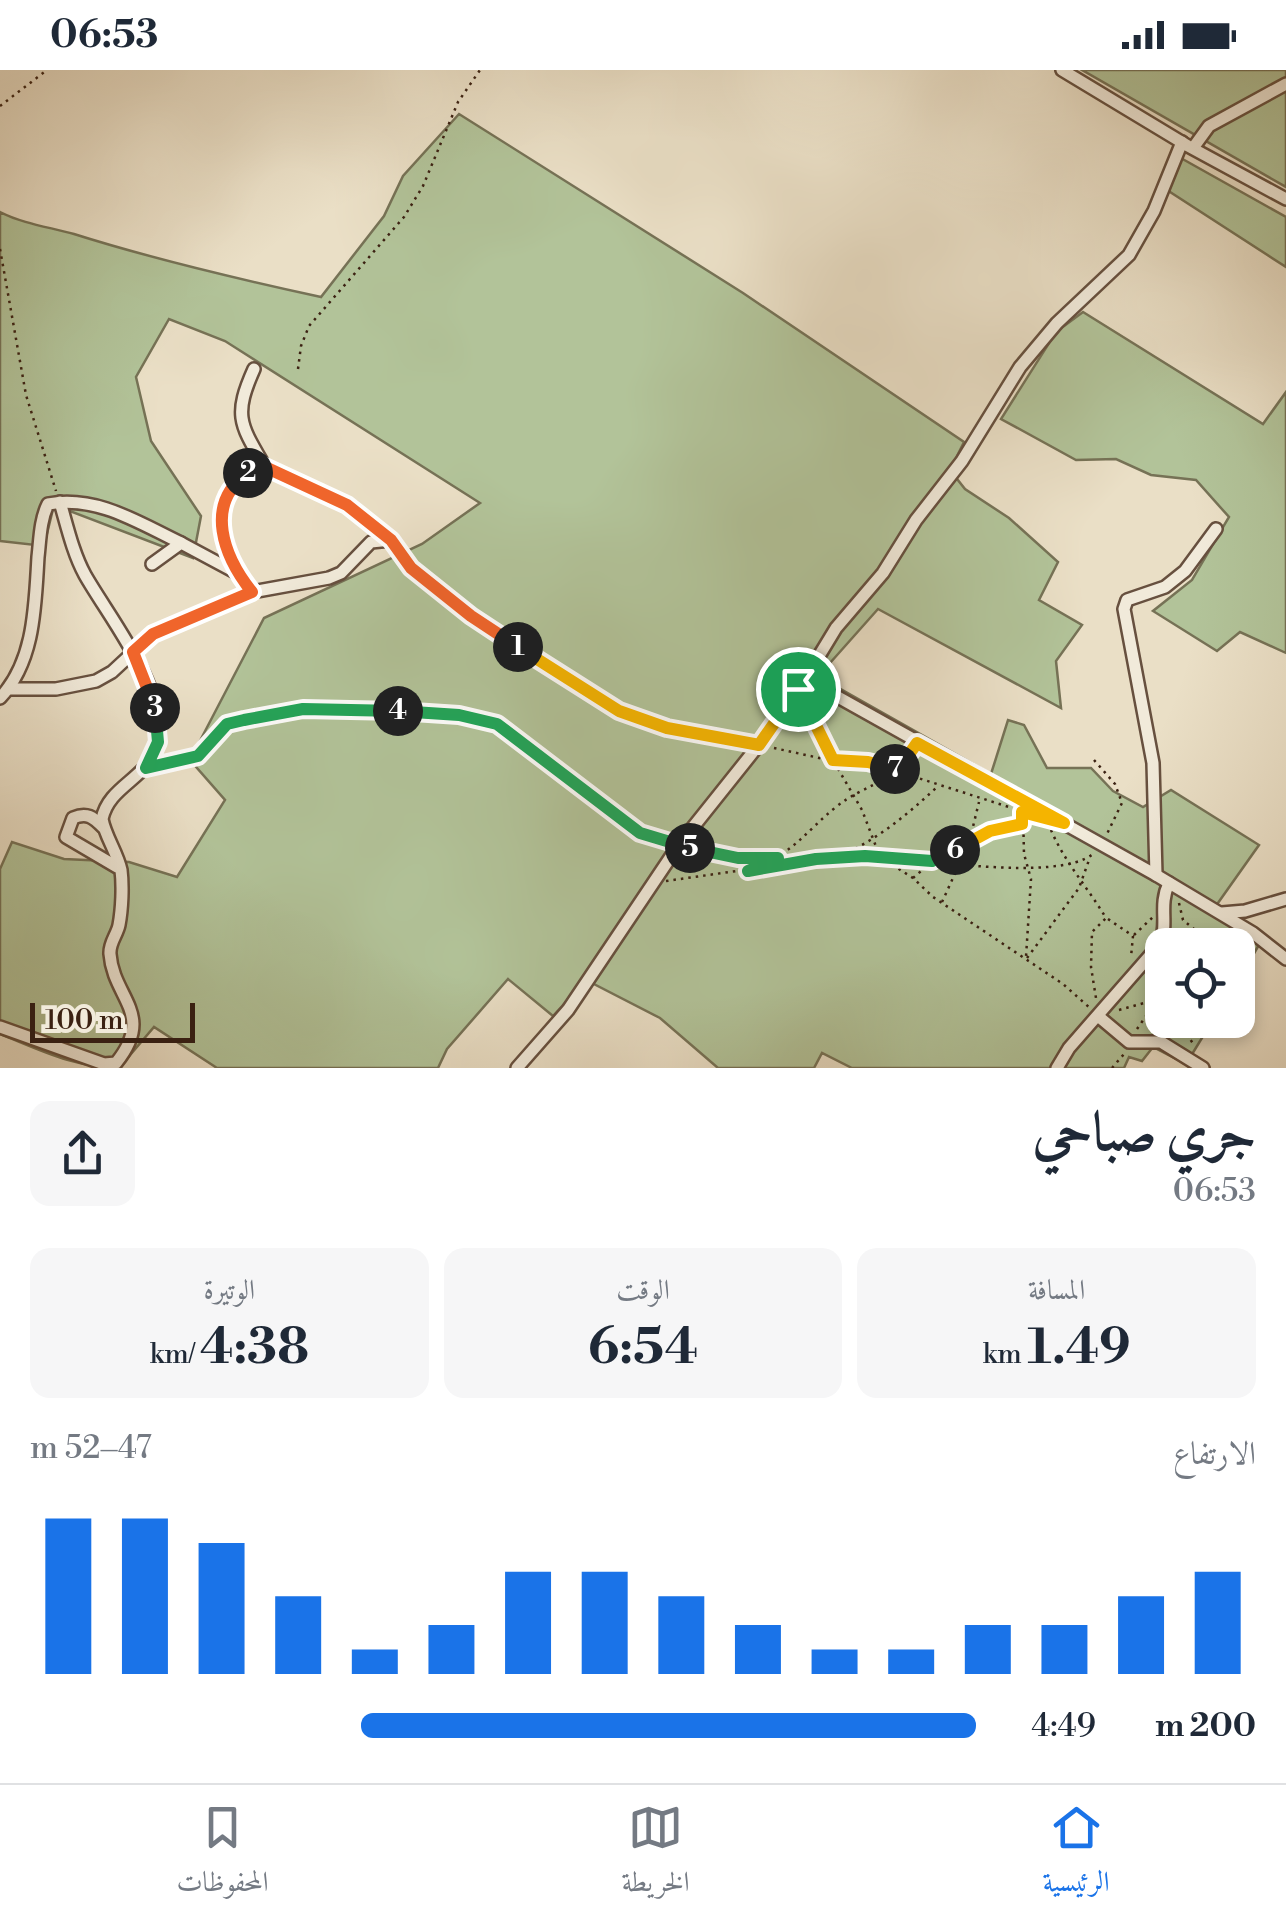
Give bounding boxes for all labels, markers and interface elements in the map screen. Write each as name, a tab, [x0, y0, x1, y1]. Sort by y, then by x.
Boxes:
text: 06:53	[50, 12, 158, 59]
pin: 2	[223, 448, 273, 498]
text: 2	[239, 455, 257, 490]
pin: 1	[493, 622, 543, 672]
text: 1	[511, 629, 525, 664]
pin	[756, 647, 841, 732]
icon: arrive	[771, 662, 826, 717]
pin: 3	[130, 683, 180, 733]
pin: 4	[373, 686, 423, 736]
text: 3	[147, 690, 163, 725]
text: 4	[389, 693, 407, 728]
pin: 7	[870, 744, 920, 794]
text: 7	[887, 751, 903, 786]
pin: 5	[665, 823, 715, 873]
pin: 6	[930, 825, 980, 875]
text: 5	[681, 830, 699, 865]
text: 6	[946, 832, 964, 867]
map controls	[1145, 928, 1255, 1038]
button: locate	[1145, 928, 1255, 1038]
scale bar	[30, 998, 195, 1043]
text: 100 m	[45, 1003, 124, 1038]
text: جري صباحي	[1032, 1099, 1256, 1168]
button: share	[30, 1101, 135, 1206]
text: 06:53	[1173, 1171, 1256, 1211]
text: الوتيرة	[204, 1273, 255, 1308]
text: الوقت	[616, 1273, 670, 1308]
text: المسافة	[1028, 1273, 1085, 1308]
text: 4:38	[200, 1317, 309, 1379]
text: 6:54	[588, 1317, 698, 1379]
text: 1.49	[1028, 1317, 1131, 1379]
text: /km	[150, 1337, 200, 1372]
text: km	[983, 1337, 1028, 1372]
text: 47–52 m	[30, 1428, 152, 1468]
text: الارتفاع	[1173, 1434, 1256, 1474]
text: 4:49	[1031, 1706, 1096, 1746]
text: 200 m	[1155, 1706, 1256, 1746]
tab: المحفوظات	[176, 1800, 269, 1909]
tab: الخريطة	[621, 1800, 690, 1909]
tab: الرئيسية	[1042, 1800, 1110, 1909]

